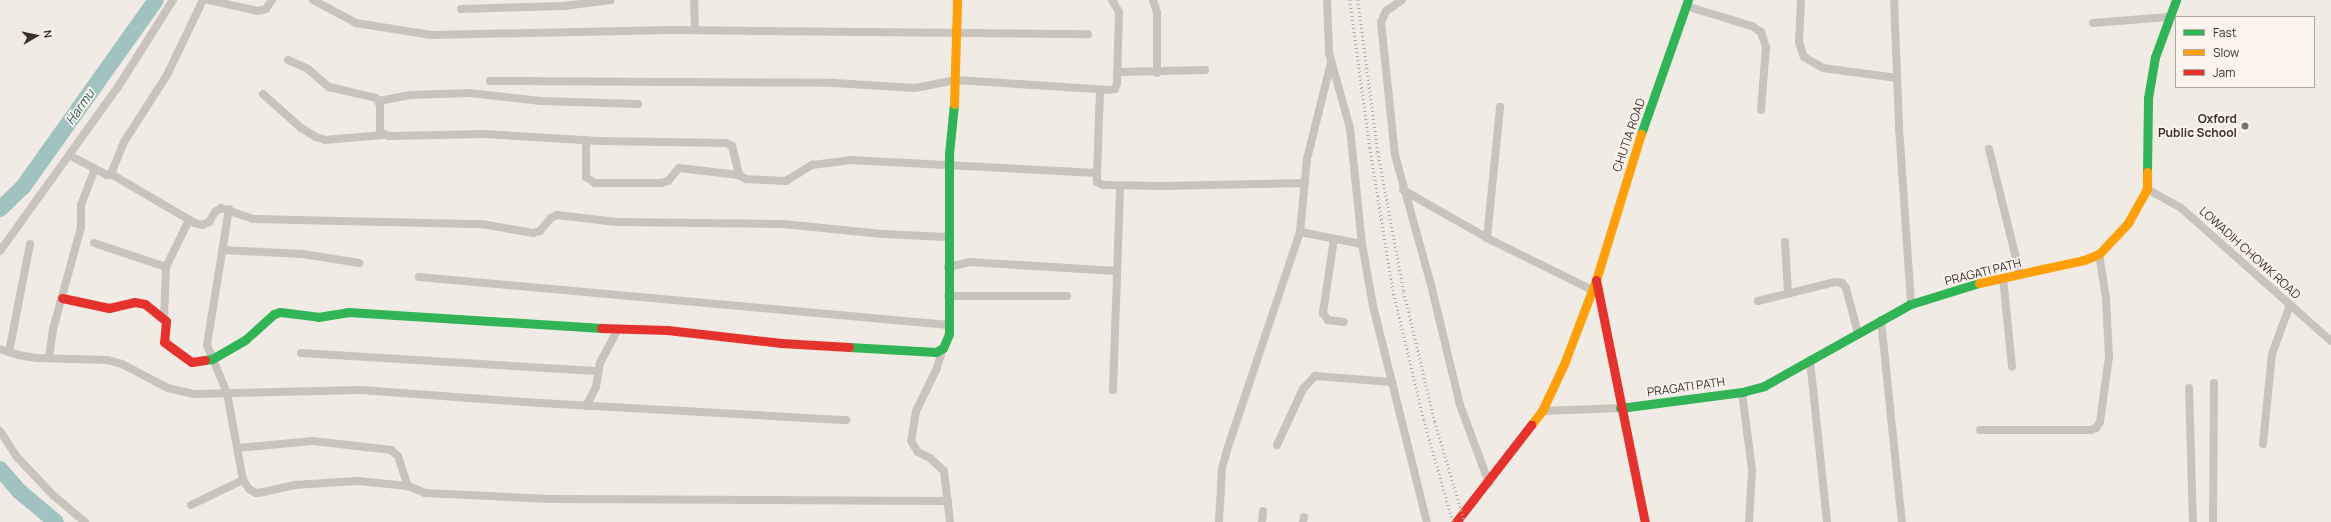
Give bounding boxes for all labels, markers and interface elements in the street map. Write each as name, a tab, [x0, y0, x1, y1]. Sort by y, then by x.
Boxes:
north arrow	[16, 16, 56, 56]
legend	[2175, 16, 2315, 88]
text: Fast	[2213, 24, 2237, 41]
text: N	[40, 29, 56, 39]
text: Slow	[2213, 44, 2239, 61]
text: Jam	[2213, 64, 2235, 81]
water label: Harmu	[62, 86, 98, 128]
street label: CHUTIA ROAD	[1610, 96, 1648, 174]
place label: Oxford Public School	[2158, 112, 2237, 140]
marker: Oxford Public School	[2240, 121, 2250, 131]
street label: LOWADIH CHOWK ROAD	[2196, 204, 2304, 302]
street label: PRAGATI PATH	[1943, 256, 2023, 288]
street label: PRAGATI PATH	[1646, 374, 1726, 400]

